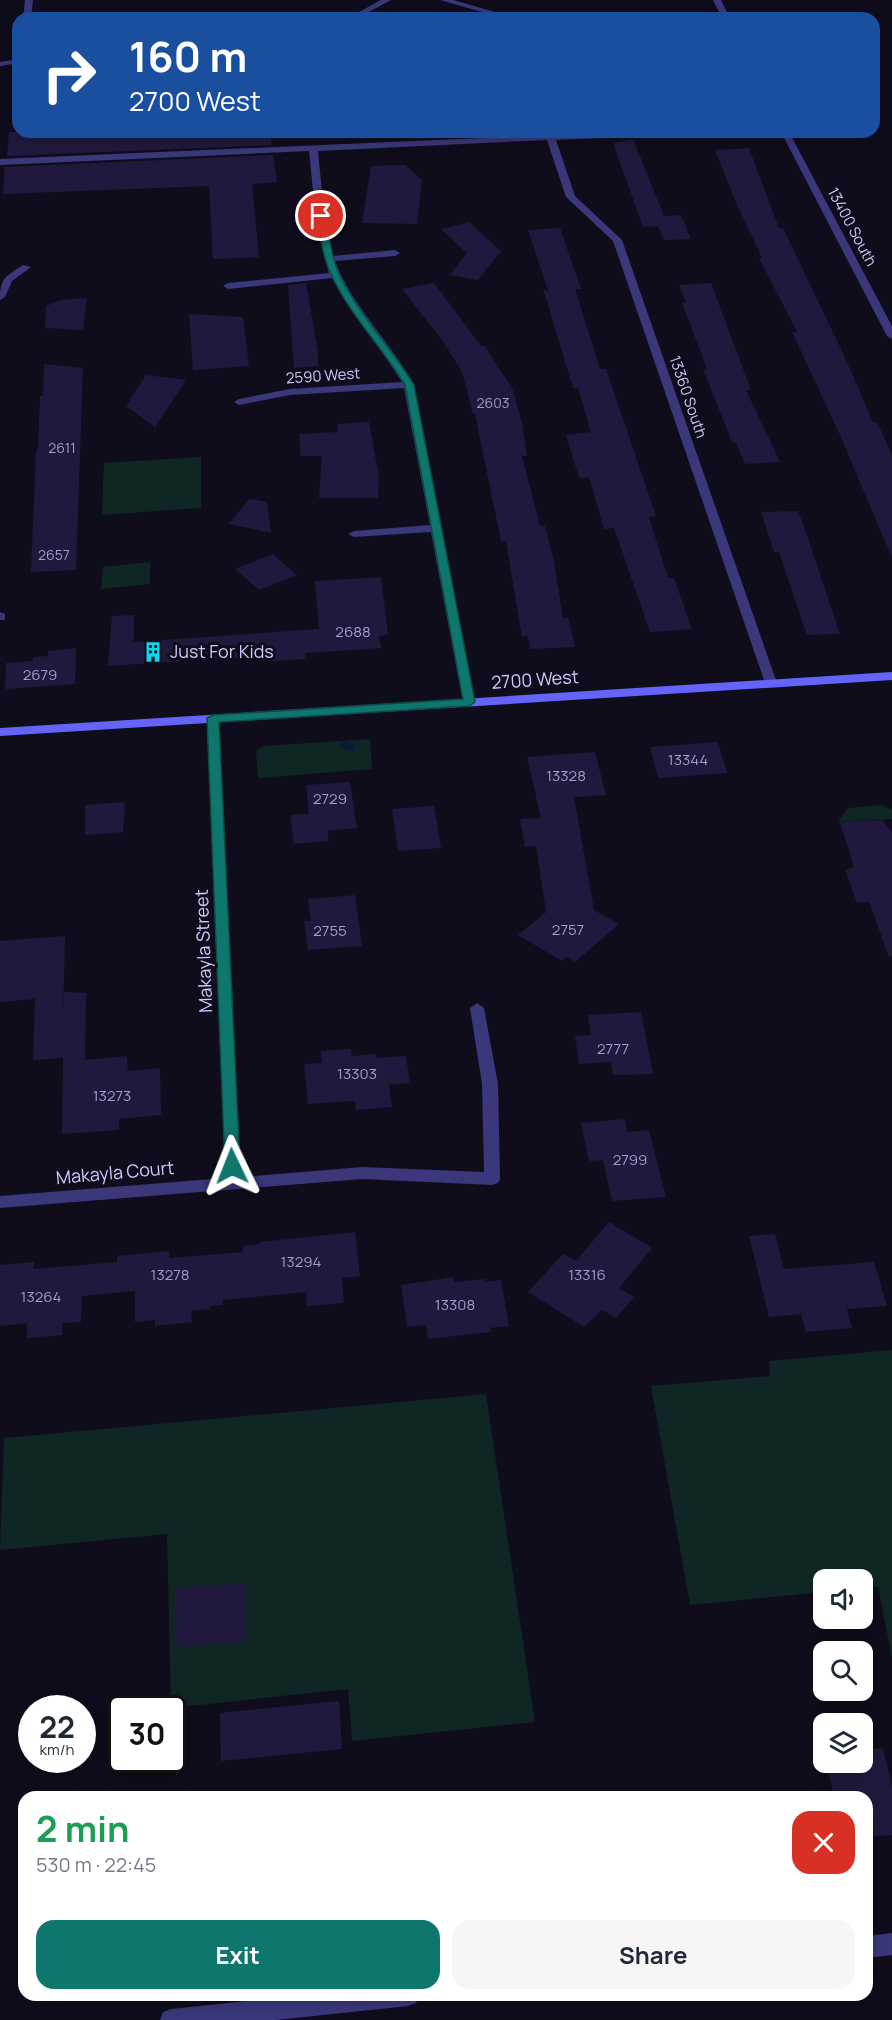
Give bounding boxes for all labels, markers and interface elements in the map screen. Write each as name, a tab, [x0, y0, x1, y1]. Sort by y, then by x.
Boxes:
text: 160 m	[129, 27, 247, 85]
icon: right	[30, 36, 108, 114]
text: 2700 West	[129, 82, 261, 119]
street label: 13400 South	[823, 184, 882, 270]
pin	[295, 190, 346, 241]
icon: arrive	[304, 199, 337, 232]
street label: 13360 South	[665, 353, 712, 441]
street label: 2590 West	[285, 362, 361, 389]
house number: 2603	[477, 393, 509, 412]
house number: 2611	[48, 438, 76, 457]
house number: 2657	[38, 545, 70, 564]
house number: 2688	[335, 621, 371, 642]
place label: Just For Kids	[170, 639, 274, 663]
building icon: Just For Kids	[141, 640, 165, 664]
house number: 2679	[23, 664, 57, 685]
street label: 2700 West	[490, 664, 580, 694]
house number: 13344	[668, 749, 708, 770]
house number: 13328	[546, 765, 586, 786]
house number: 2729	[313, 788, 347, 809]
street label: Makayla Street	[189, 889, 217, 1013]
house number: 2757	[552, 919, 584, 940]
house number: 2755	[313, 920, 347, 941]
house number: 2777	[597, 1038, 629, 1059]
house number: 13303	[337, 1063, 377, 1084]
house number: 13273	[93, 1085, 131, 1106]
position arrow	[200, 1134, 264, 1198]
house number: 2799	[613, 1149, 647, 1170]
street label: Makayla Court	[55, 1155, 175, 1189]
house number: 13294	[281, 1251, 322, 1272]
house number: 13278	[151, 1264, 189, 1285]
house number: 13316	[568, 1264, 606, 1285]
house number: 13264	[21, 1286, 62, 1307]
house number: 13308	[435, 1294, 475, 1315]
map controls	[813, 1569, 873, 1773]
button: sound	[813, 1569, 873, 1629]
button: search	[813, 1641, 873, 1701]
speed limit sign: 30	[108, 1695, 186, 1773]
text: 22	[39, 1706, 75, 1747]
button: layers	[813, 1713, 873, 1773]
text: km/h	[40, 1739, 74, 1760]
text: 2 min	[36, 1804, 130, 1853]
button: close	[792, 1811, 855, 1874]
text: 530 m · 22:45	[36, 1851, 156, 1878]
button: Exit	[36, 1920, 440, 1989]
button: Share	[452, 1920, 855, 1989]

